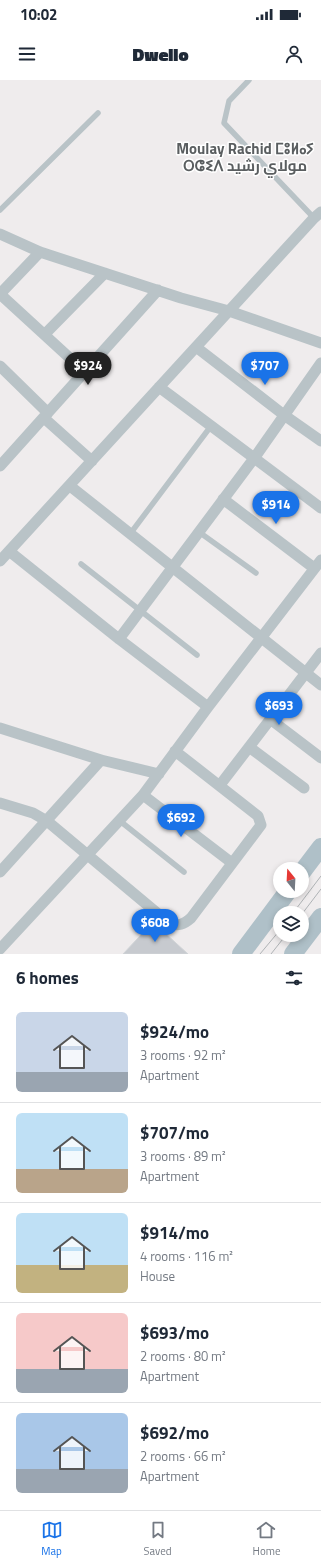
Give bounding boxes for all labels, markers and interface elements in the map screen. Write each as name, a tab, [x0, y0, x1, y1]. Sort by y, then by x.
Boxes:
text: 10:02	[20, 3, 57, 26]
text: Dwello	[132, 41, 189, 68]
icon: menu	[16, 43, 38, 65]
icon: person	[283, 43, 305, 65]
district label: Moulay Rachid ⵎⵓⵍⴰⵢ ⵔⵛⵉⴷ مولاي رشيد	[176, 137, 314, 178]
pin: $924	[64, 352, 112, 386]
pin: $707	[241, 352, 289, 386]
text: $924	[73, 355, 103, 375]
text: $707	[250, 355, 280, 375]
pin: $914	[252, 491, 300, 525]
text: $914	[261, 494, 291, 514]
pin: $693	[255, 692, 303, 726]
text: $693	[264, 695, 294, 715]
pin: $692	[157, 804, 205, 838]
text: $692	[166, 807, 196, 827]
north arrow	[273, 862, 309, 898]
map controls	[273, 862, 309, 942]
button: layers	[273, 906, 309, 942]
pin: $608	[131, 909, 179, 943]
text: $608	[140, 912, 170, 932]
text: 6 homes	[16, 965, 79, 991]
icon: filters	[283, 967, 305, 989]
text: $924/mo	[140, 1019, 209, 1045]
icon: home	[48, 1028, 96, 1076]
text: 3 rooms · 92 m²	[140, 1045, 226, 1065]
text: Apartment	[140, 1065, 199, 1085]
text: $707/mo	[140, 1120, 209, 1146]
icon: home	[48, 1129, 96, 1177]
text: 3 rooms · 89 m²	[140, 1146, 226, 1166]
text: Apartment	[140, 1166, 199, 1186]
text: $914/mo	[140, 1220, 209, 1246]
icon: home	[48, 1229, 96, 1277]
text: 4 rooms · 116 m²	[140, 1246, 233, 1266]
text: House	[140, 1266, 175, 1286]
text: $693/mo	[140, 1320, 209, 1346]
icon: home	[48, 1329, 96, 1377]
text: 2 rooms · 80 m²	[140, 1346, 226, 1366]
text: Apartment	[140, 1366, 199, 1386]
text: $692/mo	[140, 1420, 209, 1446]
icon: home	[48, 1429, 96, 1477]
text: 2 rooms · 66 m²	[140, 1446, 226, 1466]
text: Apartment	[140, 1466, 199, 1486]
tab: Map	[41, 1519, 63, 1559]
tab: Saved	[144, 1519, 172, 1559]
tab: Home	[253, 1519, 280, 1559]

